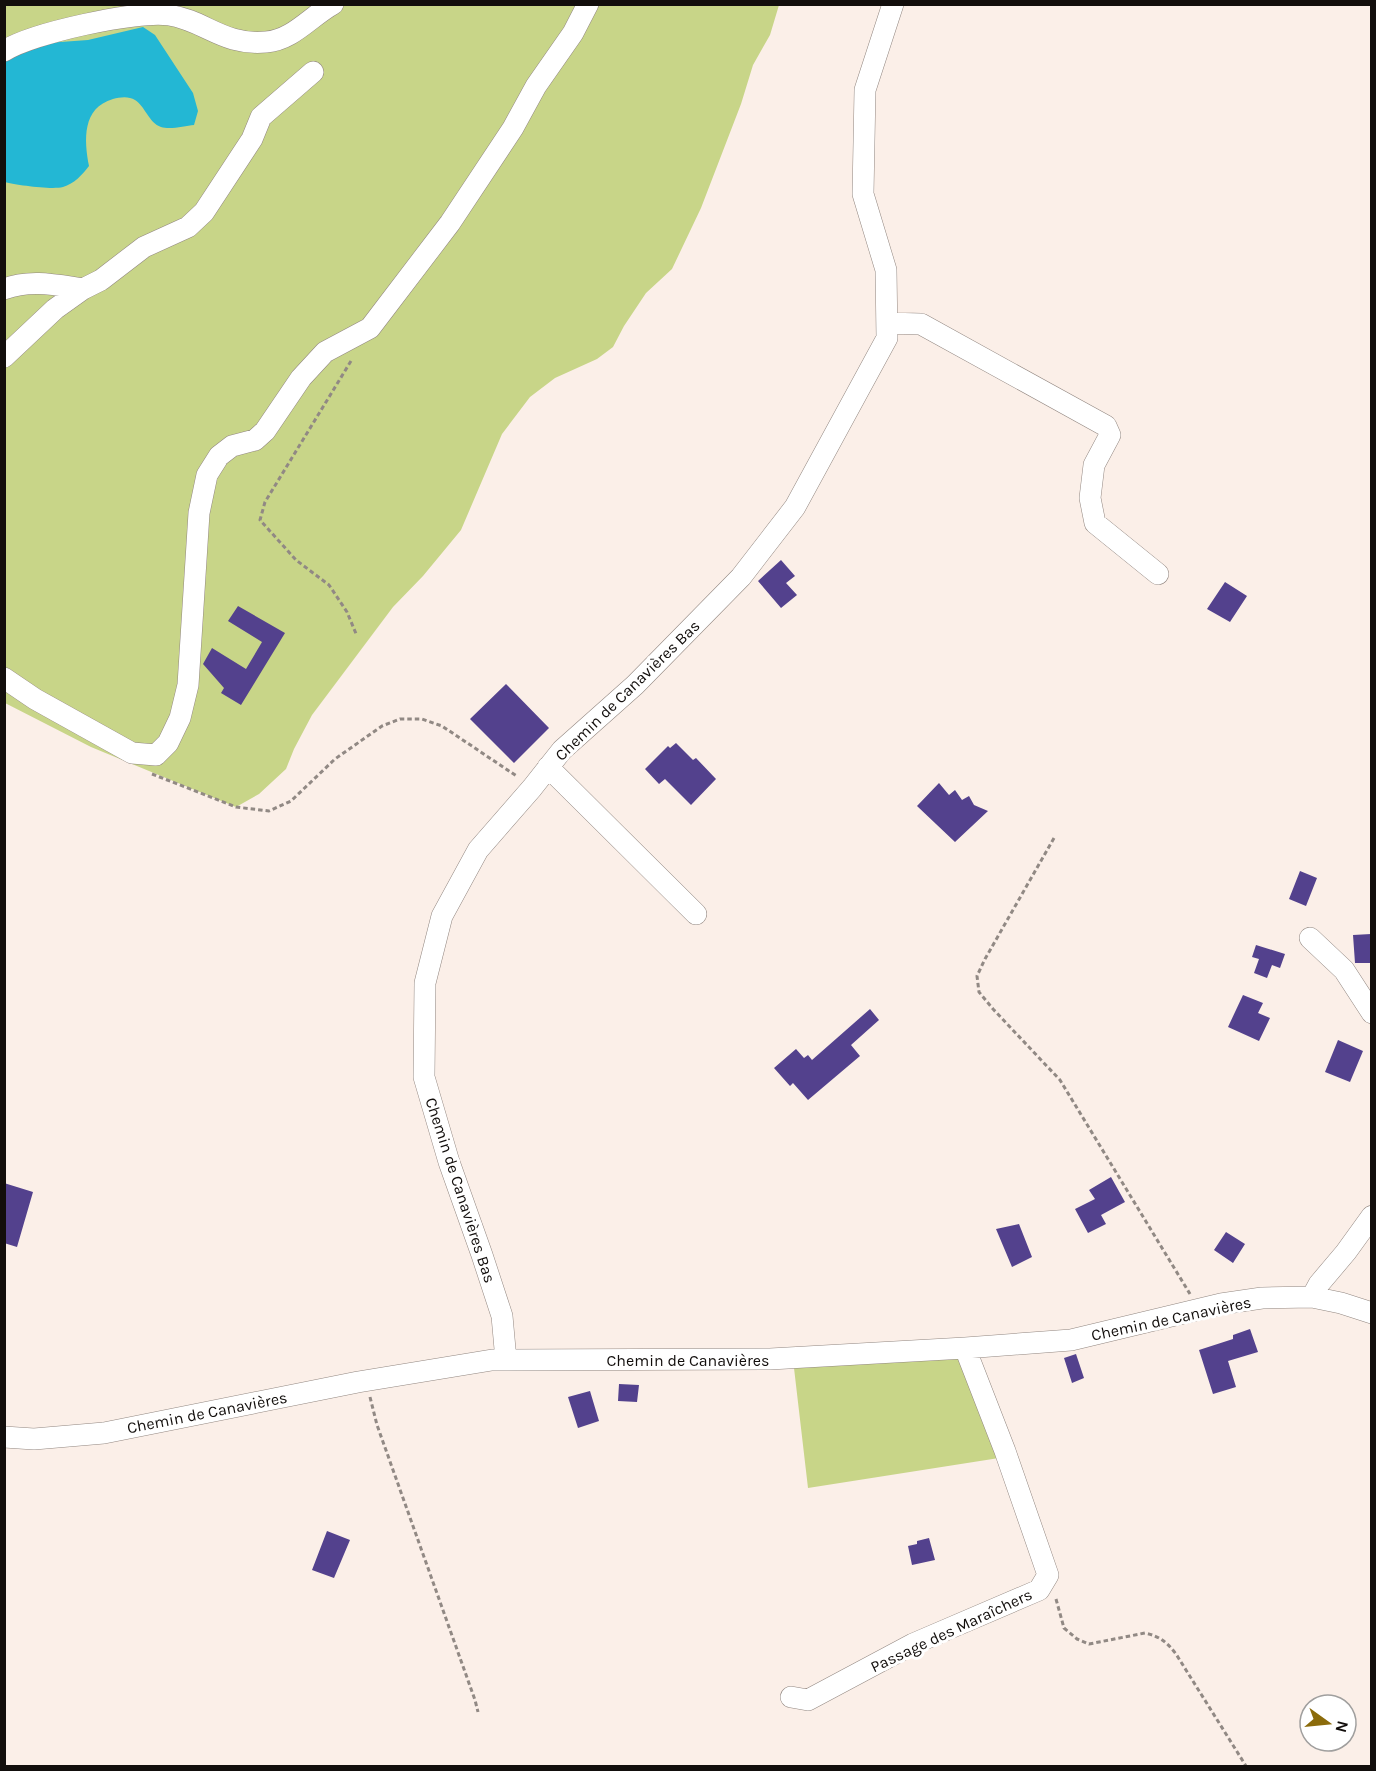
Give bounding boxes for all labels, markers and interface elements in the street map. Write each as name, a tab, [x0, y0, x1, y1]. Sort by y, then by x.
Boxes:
street label: Chemin de Canavières Bas	[551, 616, 704, 765]
street label: Chemin de Canavières Bas	[422, 1095, 500, 1285]
street label: Chemin de Canavières	[1089, 1292, 1253, 1345]
street label: Chemin de Canavières	[607, 1351, 769, 1370]
street label: Chemin de Canavières	[125, 1388, 289, 1437]
street label: Passage des Maraîchers	[867, 1585, 1035, 1676]
north arrow	[1298, 1693, 1358, 1753]
text: N	[1331, 1719, 1353, 1735]

